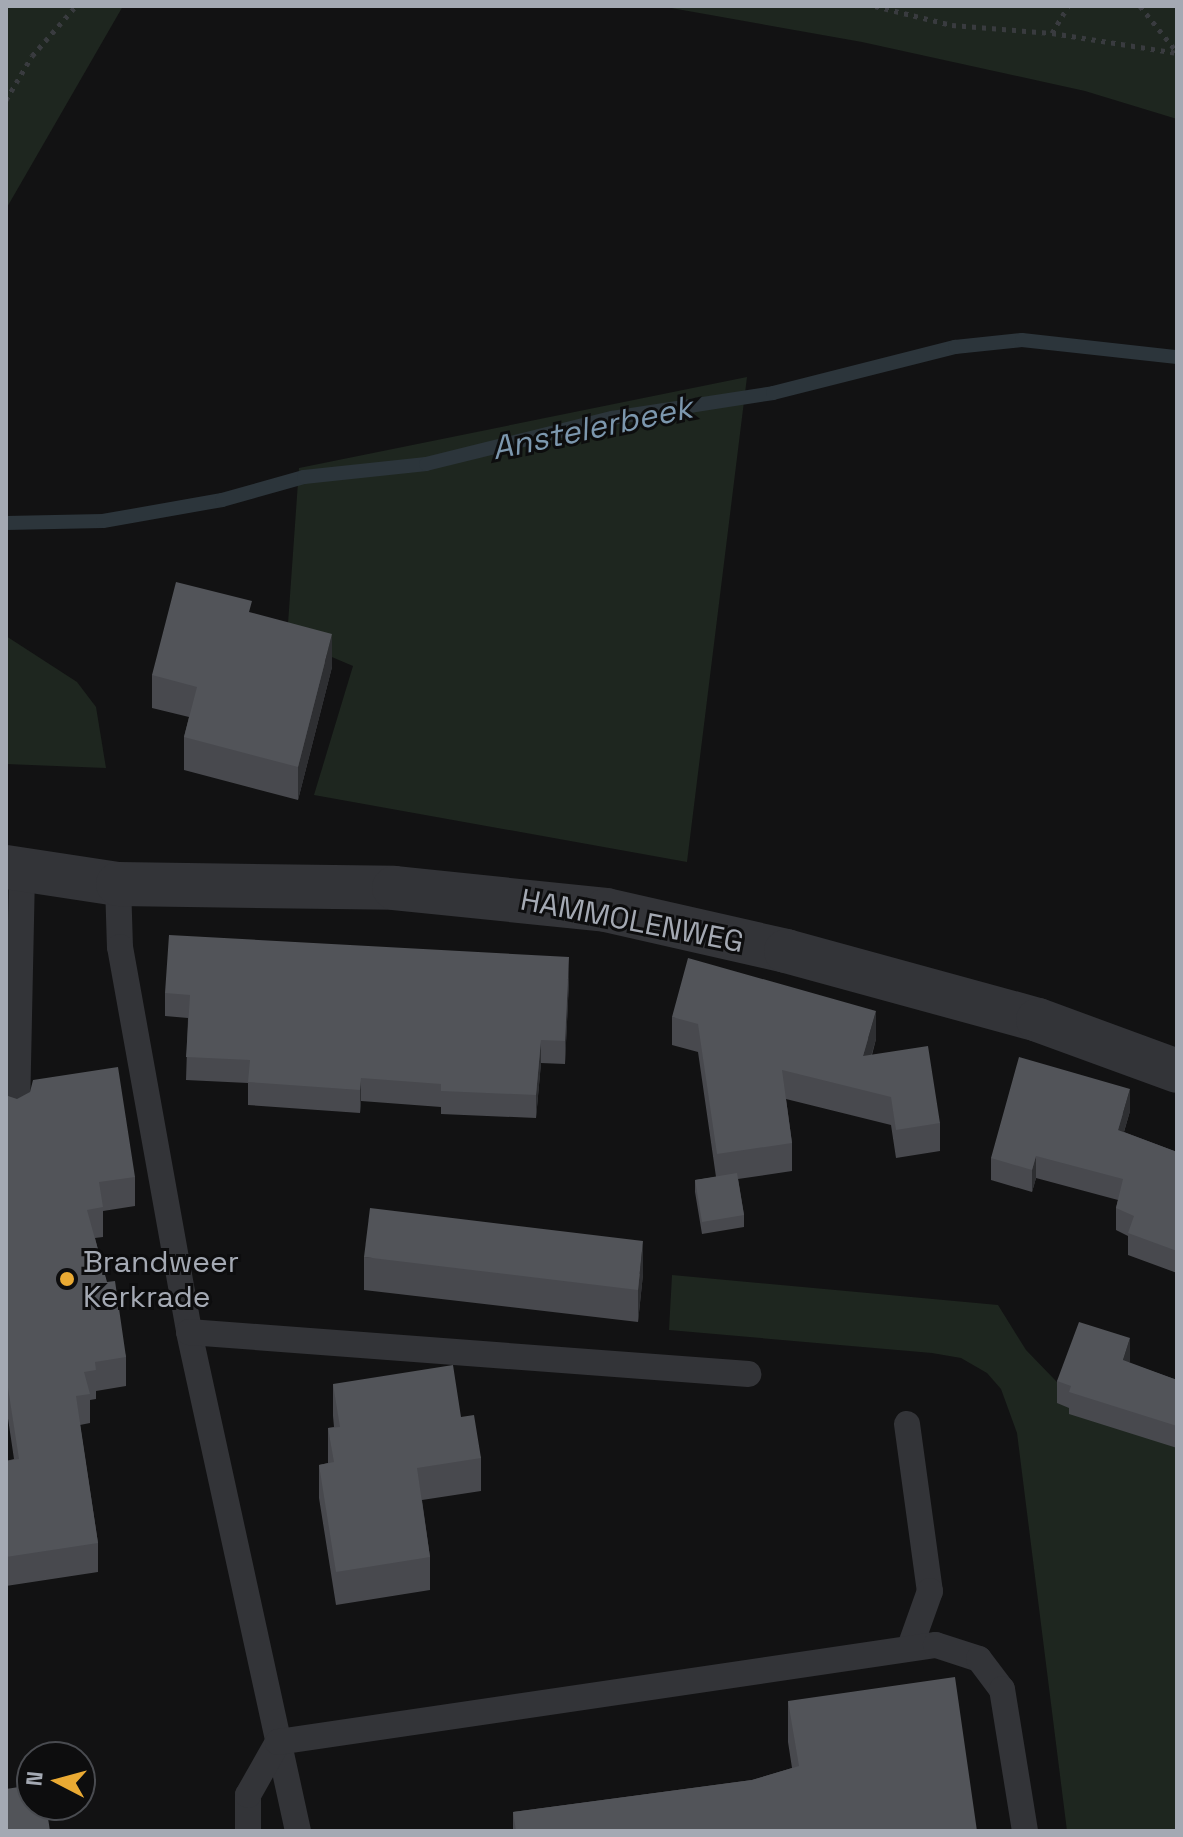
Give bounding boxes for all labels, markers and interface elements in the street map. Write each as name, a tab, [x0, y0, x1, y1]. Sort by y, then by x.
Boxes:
water label: Anstelerbeek	[488, 388, 696, 468]
street label: HAMMOLENWEG	[517, 882, 747, 960]
place label: Brandweer Kerkrade	[83, 1244, 239, 1314]
marker: Brandweer Kerkrade	[58, 1270, 76, 1288]
north arrow	[16, 1741, 96, 1821]
text: N	[19, 1770, 49, 1787]

